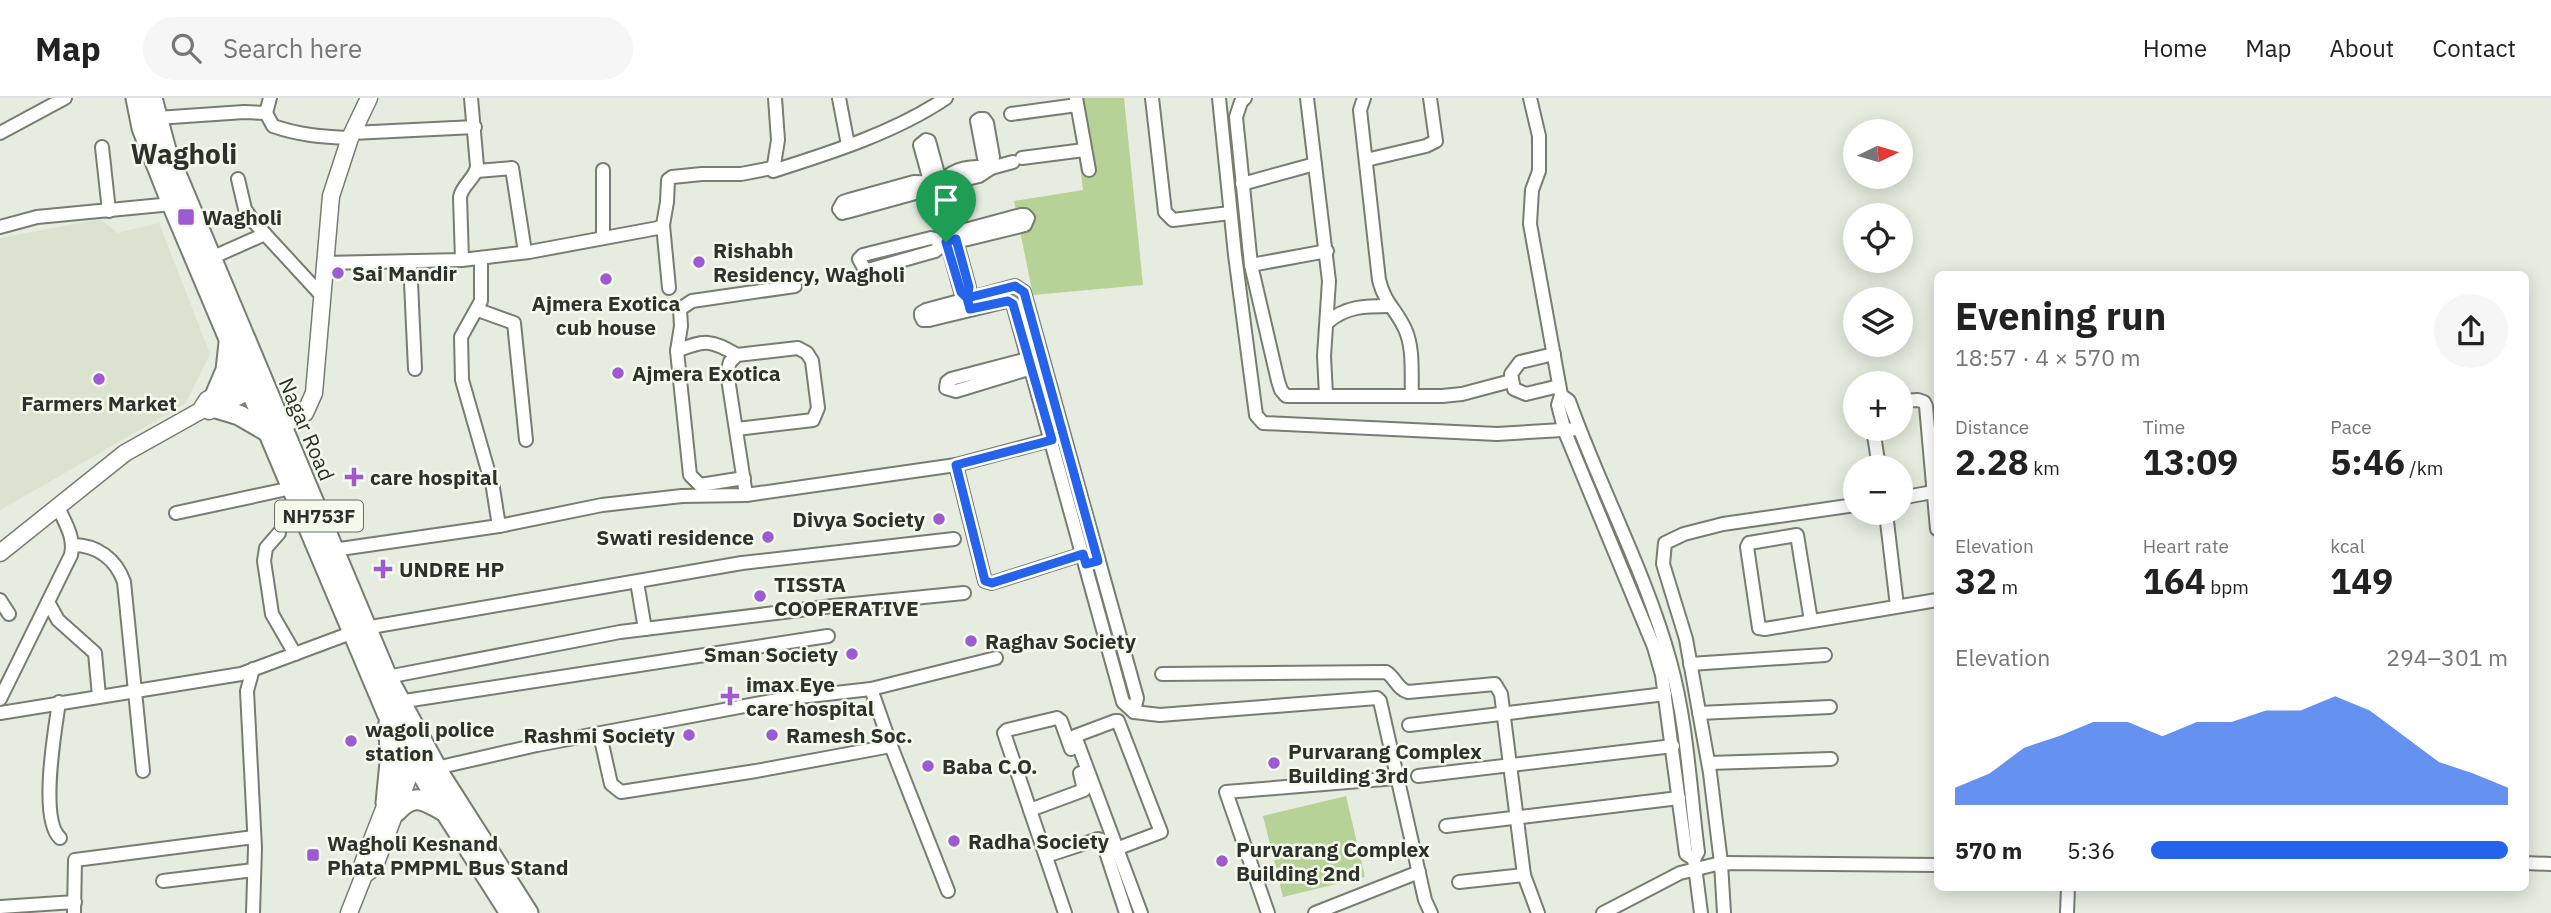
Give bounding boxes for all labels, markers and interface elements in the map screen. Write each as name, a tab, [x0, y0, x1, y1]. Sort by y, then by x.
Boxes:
search box	[143, 17, 633, 80]
text: Map	[35, 27, 101, 70]
icon: search	[167, 29, 205, 67]
text: Search here	[223, 31, 362, 65]
text: Home	[2143, 32, 2207, 64]
text: Map	[2245, 32, 2291, 64]
text: About	[2329, 32, 2394, 64]
text: Contact	[2432, 32, 2516, 64]
north arrow	[1843, 119, 1913, 189]
map controls	[1843, 119, 1913, 525]
district label: Wagholi	[131, 135, 237, 172]
pin	[916, 170, 976, 242]
icon: arrive	[927, 181, 965, 219]
place label: Wagholi	[202, 203, 282, 231]
button: locate	[1843, 203, 1913, 273]
marker: Wagholi	[176, 207, 196, 227]
place label: Rishabh Residency, Wagholi	[713, 236, 905, 288]
marker: Rishabh Residency, Wagholi	[691, 254, 707, 270]
place label: Sai Mandir	[352, 259, 457, 287]
marker: Sai Mandir	[330, 265, 346, 281]
marker: Ajmera Exotica cub house	[598, 271, 614, 287]
button: layers	[1843, 287, 1913, 357]
place label: Ajmera Exotica cub house	[532, 289, 680, 341]
text: Evening run	[1955, 291, 2166, 340]
button: share	[2434, 294, 2508, 368]
text: 18:57 · 4 × 570 m	[1955, 342, 2141, 372]
place label: Ajmera Exotica	[632, 359, 781, 387]
marker: Ajmera Exotica	[610, 365, 626, 381]
marker: Farmers Market	[91, 371, 107, 387]
button: +	[1843, 371, 1913, 441]
street label: Nagar Road	[273, 373, 341, 485]
place label: Farmers Market	[21, 389, 177, 417]
text: Distance	[1955, 415, 2029, 439]
text: Time	[2143, 415, 2185, 439]
text: Pace	[2330, 415, 2372, 439]
text: 2.28	[1955, 439, 2029, 485]
text: 13:09	[2143, 439, 2238, 485]
text: 5:46	[2330, 439, 2405, 485]
button: −	[1843, 455, 1913, 525]
text: km	[2029, 456, 2060, 480]
text: /km	[2405, 456, 2443, 480]
place label: care hospital	[370, 463, 498, 491]
marker: care hospital	[344, 467, 364, 487]
road number: NH753F	[275, 500, 363, 532]
place label: Divya Society	[792, 505, 926, 533]
marker: Divya Society	[931, 511, 947, 527]
place label: Swati residence	[596, 523, 754, 551]
marker: Swati residence	[760, 529, 776, 545]
text: Elevation	[1955, 534, 2034, 558]
text: Heart rate	[2143, 534, 2229, 558]
text: kcal	[2330, 534, 2365, 558]
place label: UNDRE HP	[399, 555, 504, 583]
text: 32	[1955, 558, 1997, 604]
text: 164	[2143, 558, 2206, 604]
text: 149	[2330, 558, 2393, 604]
marker: UNDRE HP	[373, 559, 393, 579]
place label: TISSTA COOPERATIVE	[774, 570, 919, 622]
text: m	[1997, 575, 2018, 599]
text: bpm	[2206, 575, 2249, 599]
marker: TISSTA COOPERATIVE	[752, 588, 768, 604]
place label: Raghav Society	[985, 627, 1137, 655]
marker: Raghav Society	[963, 633, 979, 649]
place label: Sman Society	[704, 640, 839, 668]
text: Elevation	[1955, 642, 2050, 672]
text: 294–301 m	[2386, 642, 2508, 672]
marker: Sman Society	[844, 646, 860, 662]
place label: imax Eye care hospital	[746, 670, 874, 722]
marker: imax Eye care hospital	[720, 686, 740, 706]
place label: wagoli police station	[365, 715, 495, 767]
place label: Rashmi Society	[523, 721, 676, 749]
place label: Ramesh Soc.	[786, 721, 913, 749]
marker: Rashmi Society	[681, 727, 697, 743]
marker: Ramesh Soc.	[764, 727, 780, 743]
marker: wagoli police station	[343, 733, 359, 749]
place label: Purvarang Complex Building 3rd	[1288, 737, 1482, 789]
place label: Baba C.O.	[942, 752, 1038, 780]
marker: Purvarang Complex Building 3rd	[1266, 755, 1282, 771]
marker: Baba C.O.	[920, 758, 936, 774]
place label: Radha Society	[968, 827, 1110, 855]
place label: Wagholi Kesnand Phata PMPML Bus Stand	[327, 829, 568, 881]
marker: Radha Society	[946, 833, 962, 849]
place label: Purvarang Complex Building 2nd	[1236, 835, 1430, 887]
text: 570 m	[1955, 835, 2022, 865]
text: 5:36	[2067, 835, 2115, 865]
marker: Wagholi Kesnand Phata PMPML Bus Stand	[305, 847, 321, 863]
marker: Purvarang Complex Building 2nd	[1214, 853, 1230, 869]

